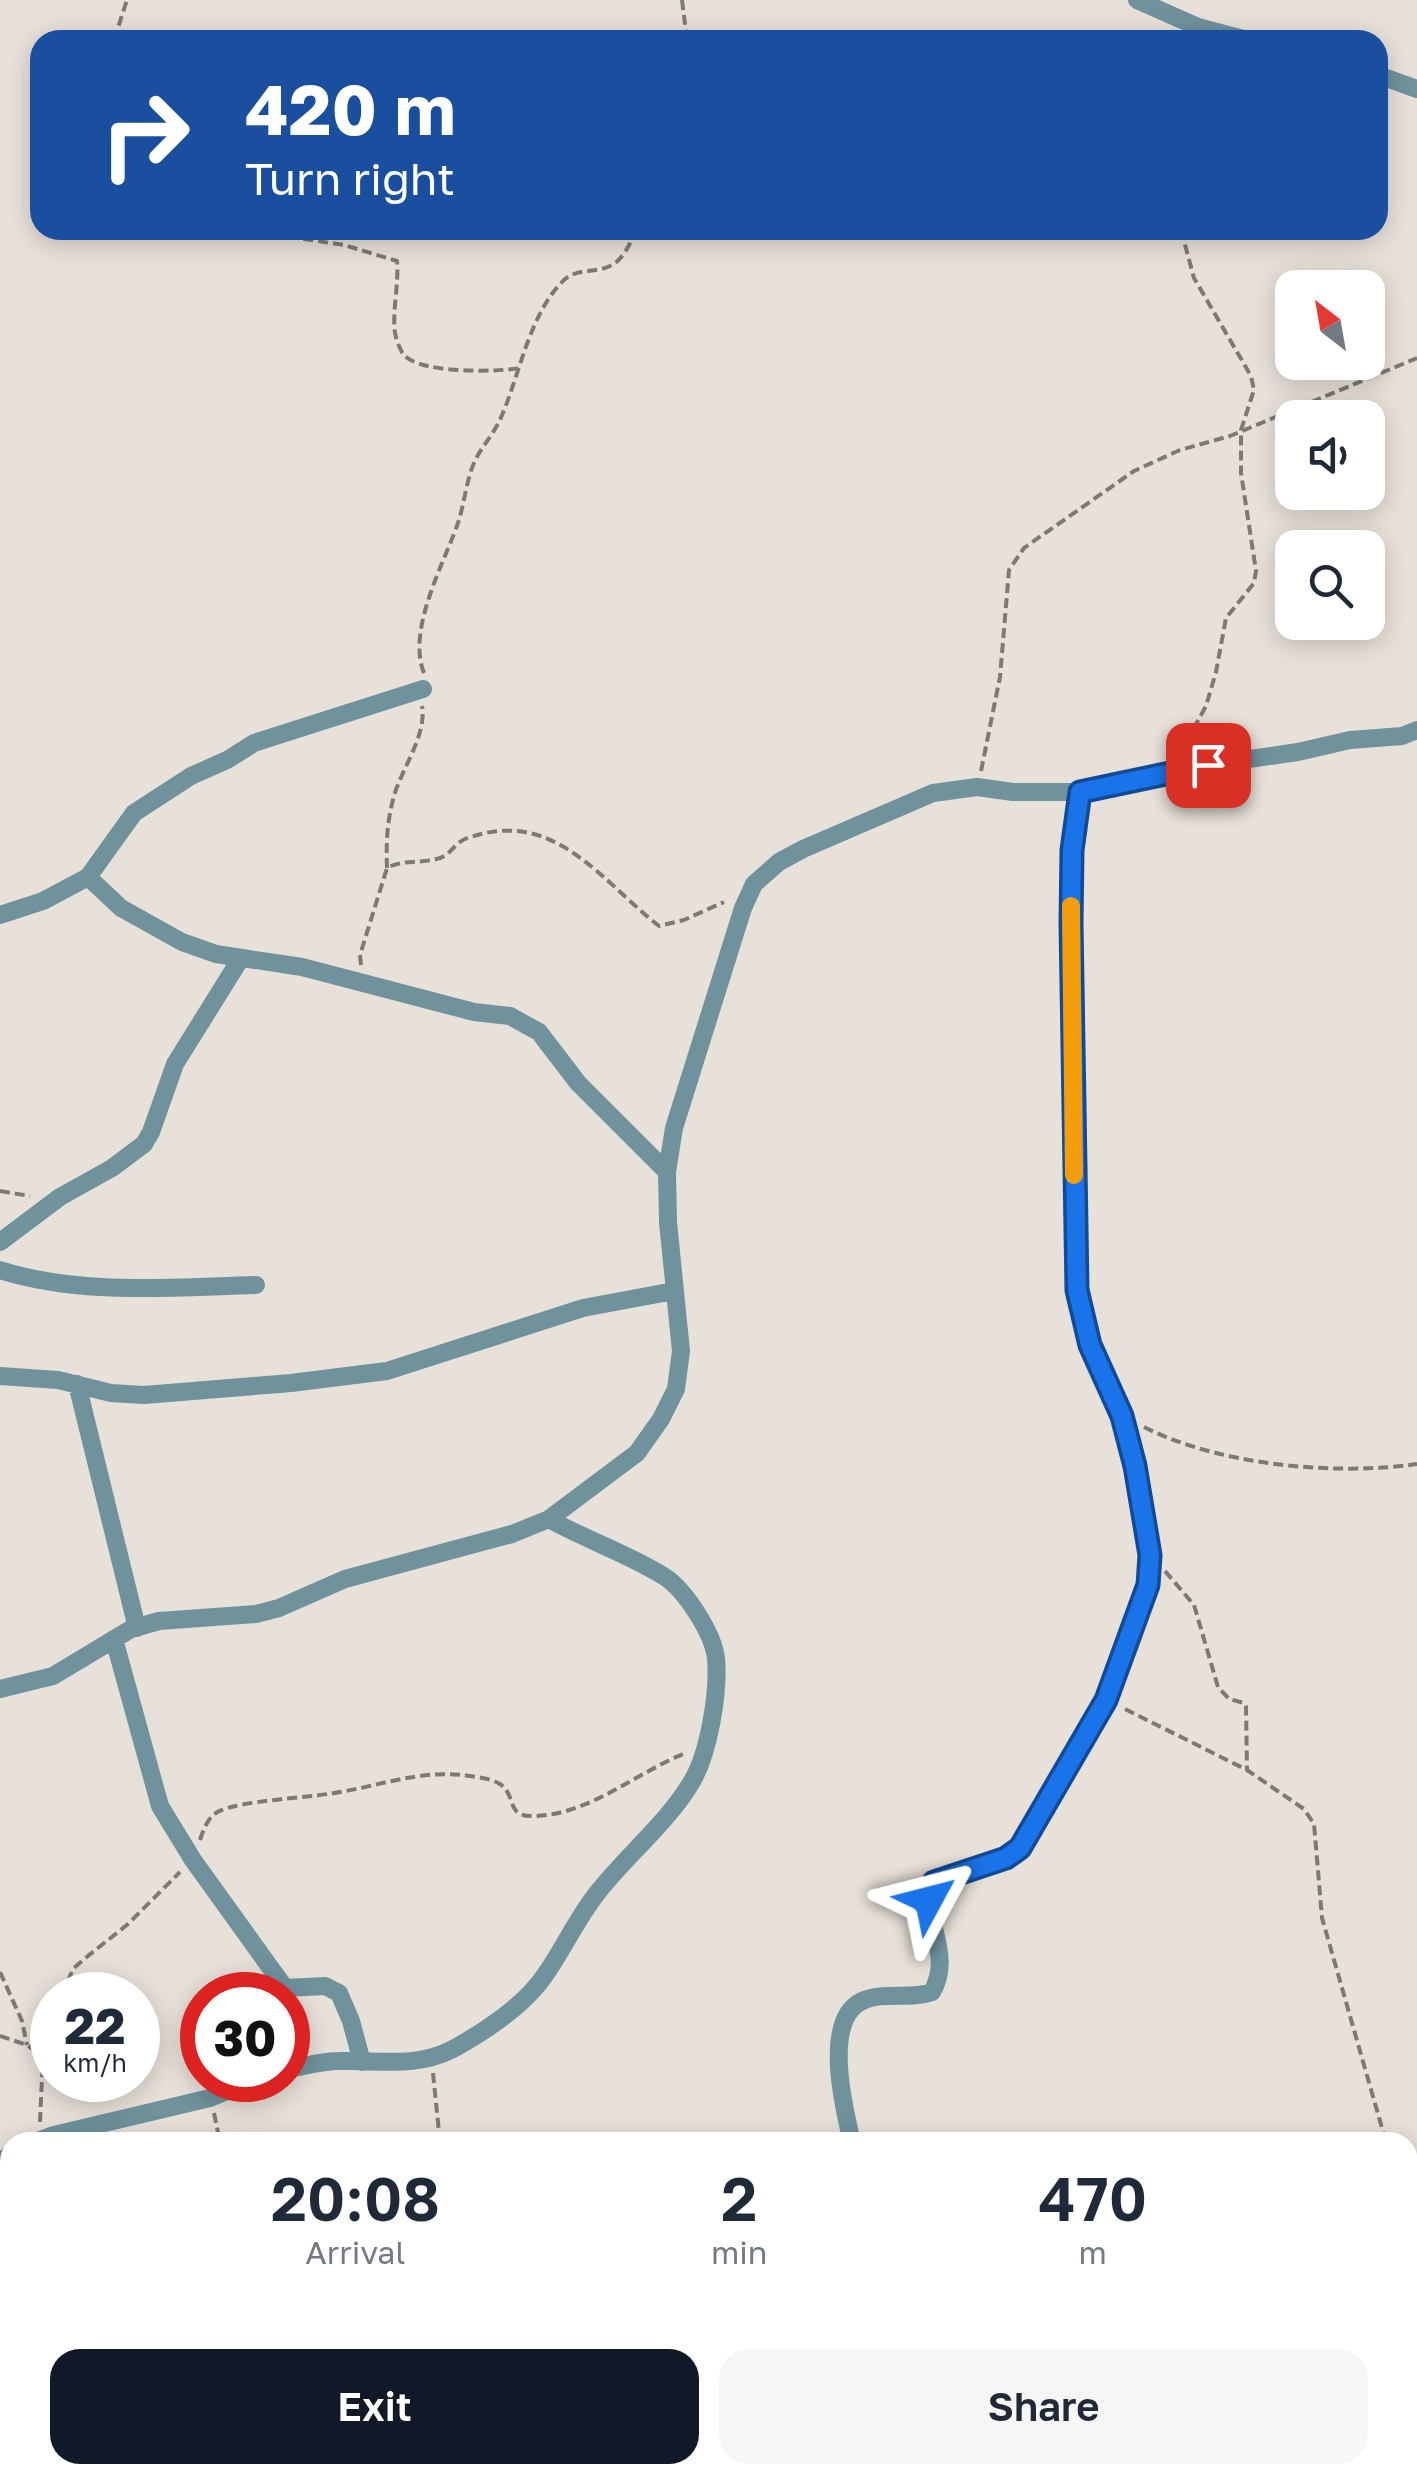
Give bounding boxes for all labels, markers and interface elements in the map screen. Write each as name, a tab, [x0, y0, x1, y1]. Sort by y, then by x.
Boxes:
text: 420 m	[245, 66, 456, 150]
icon: right	[80, 70, 210, 200]
text: Turn right	[245, 151, 455, 205]
north arrow	[1275, 270, 1385, 380]
map controls	[1275, 270, 1385, 640]
button: sound	[1275, 400, 1385, 510]
button: search	[1275, 530, 1385, 640]
pin	[1166, 723, 1251, 808]
icon: arrive	[1181, 738, 1236, 793]
position arrow	[877, 1848, 981, 1952]
speed limit sign: 30	[180, 1972, 310, 2102]
text: 22	[64, 1995, 125, 2055]
text: km/h	[63, 2047, 127, 2078]
text: 20:08	[271, 2162, 440, 2234]
text: 2	[721, 2162, 757, 2234]
text: 470	[1039, 2162, 1147, 2234]
text: Arrival	[305, 2233, 406, 2271]
text: min	[711, 2233, 768, 2271]
text: m	[1079, 2233, 1107, 2271]
button: Exit	[50, 2349, 699, 2464]
button: Share	[719, 2349, 1368, 2464]

